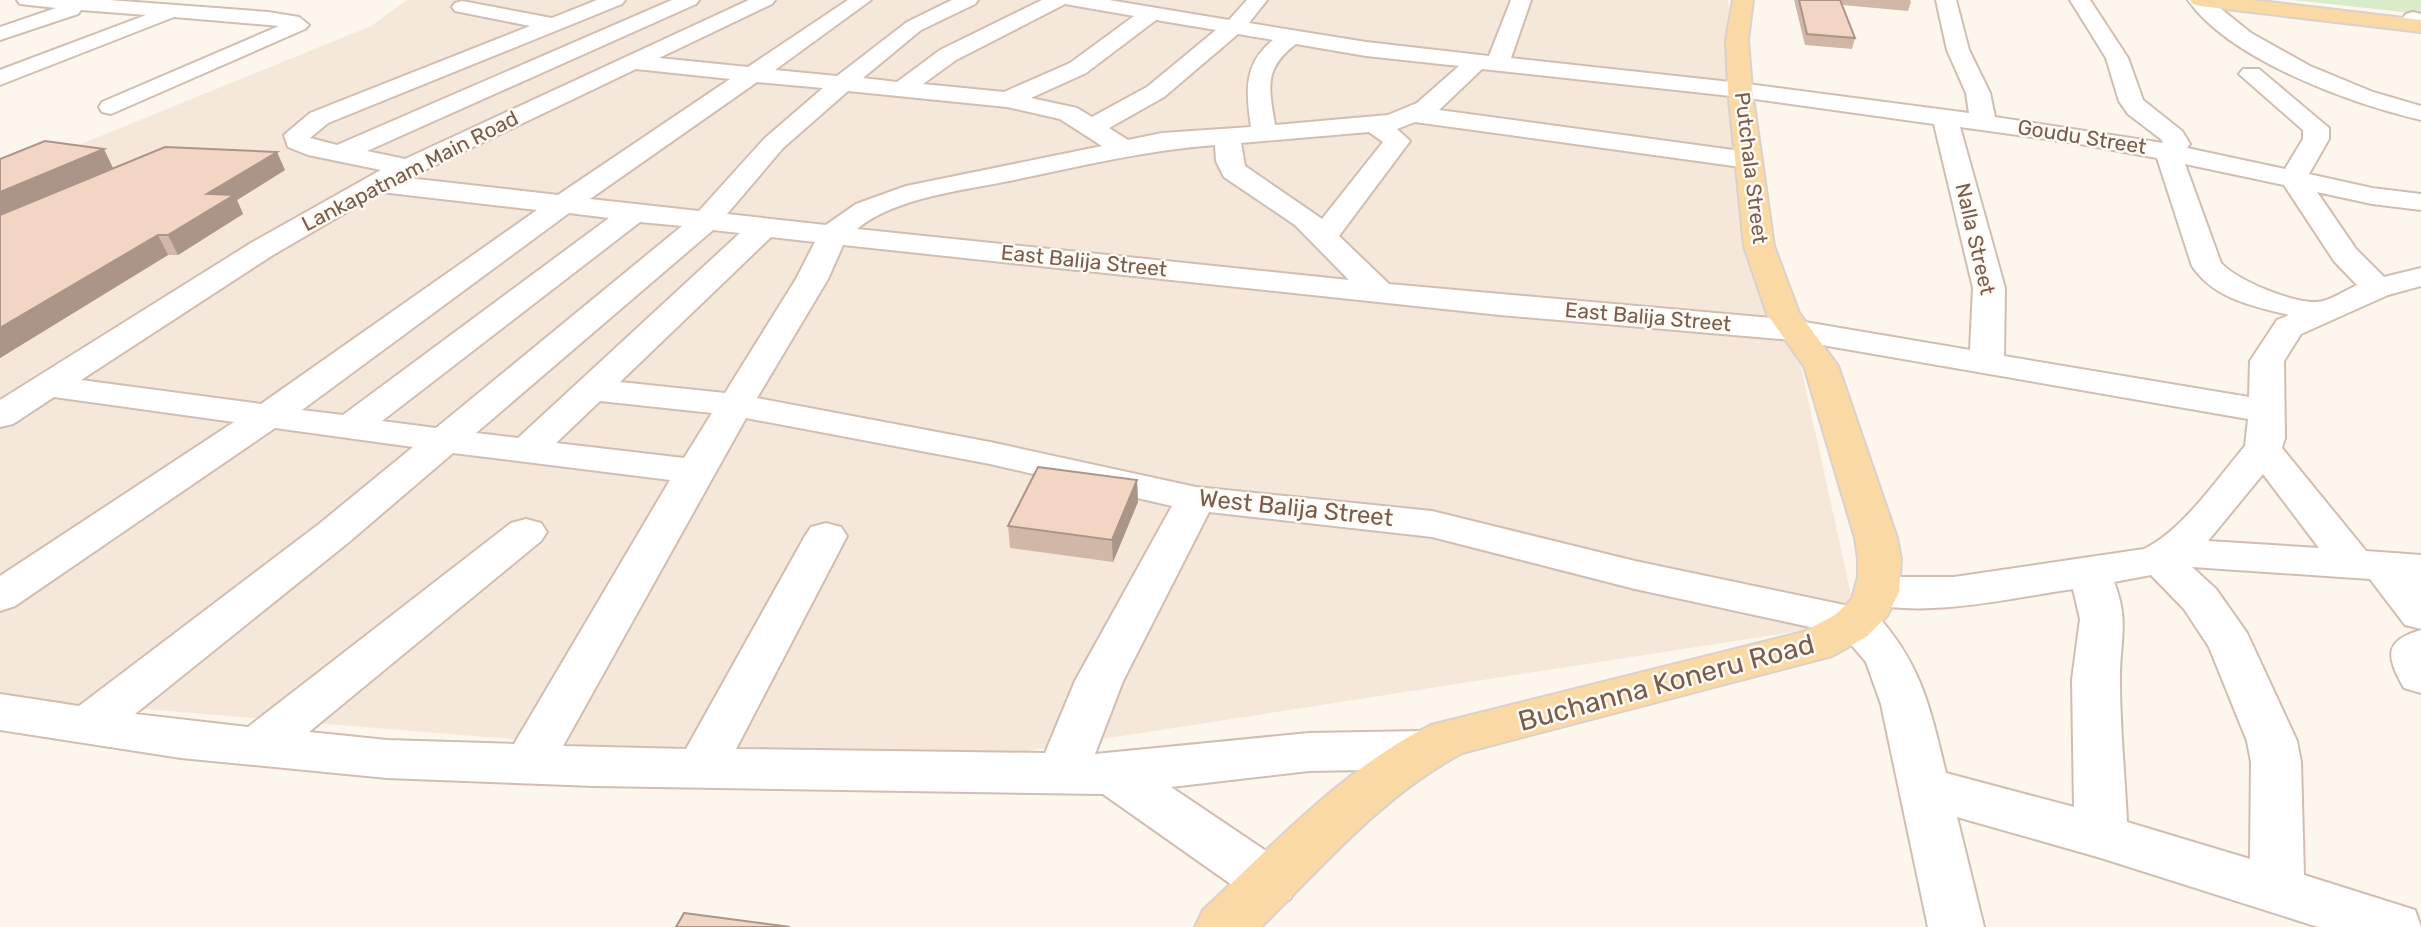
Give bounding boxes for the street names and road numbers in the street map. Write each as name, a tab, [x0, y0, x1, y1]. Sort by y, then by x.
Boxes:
street label: Putchala Street	[1730, 91, 1773, 245]
street label: Lankapatnam Main Road	[297, 105, 522, 236]
street label: Goudu Street	[2016, 114, 2148, 159]
street label: Nalla Street	[1951, 181, 2000, 297]
street label: East Balija Street	[1000, 239, 1168, 282]
street label: East Balija Street	[1564, 297, 1732, 336]
street label: West Balija Street	[1197, 484, 1395, 532]
street label: Buchanna Koneru Road	[1514, 627, 1818, 738]

